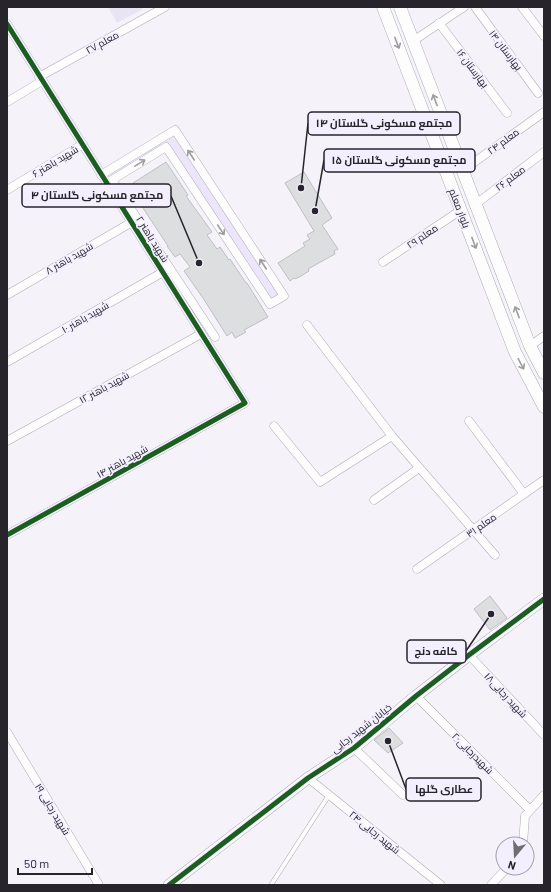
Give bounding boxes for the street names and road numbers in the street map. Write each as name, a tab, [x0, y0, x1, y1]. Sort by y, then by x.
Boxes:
street label: بهارستان ۱۴	[486, 27, 525, 73]
street label: معلم ۲۷	[83, 28, 122, 58]
street label: بهارستان ۱۶	[454, 46, 491, 90]
street label: معلم ۲۴	[485, 125, 522, 158]
street label: شهید باهنر ۶	[30, 143, 81, 180]
street label: معلم ۲۶	[493, 163, 529, 195]
street label: بلوار معلم	[445, 187, 473, 230]
street label: شهید باهنر ۲	[133, 214, 172, 265]
street label: معلم ۲۹	[404, 221, 441, 252]
street label: شهید باهنر ۸	[43, 240, 95, 277]
street label: شهید باهنر ۱۰	[59, 299, 111, 336]
street label: شهید باهنر ۱۲	[77, 368, 131, 406]
street label: شهید باهنر ۱۴	[94, 442, 150, 481]
street label: معلم ۳۱	[464, 510, 500, 541]
street label: شهید رجایی۱۸	[481, 670, 530, 721]
street label: خیابان شهید رجایی	[328, 701, 394, 756]
street label: شهیدرجایی۲۰	[449, 730, 496, 777]
street label: شهید رجایی ۱۹	[32, 781, 73, 838]
street label: شهید رجایی ۲۴	[347, 808, 403, 857]

